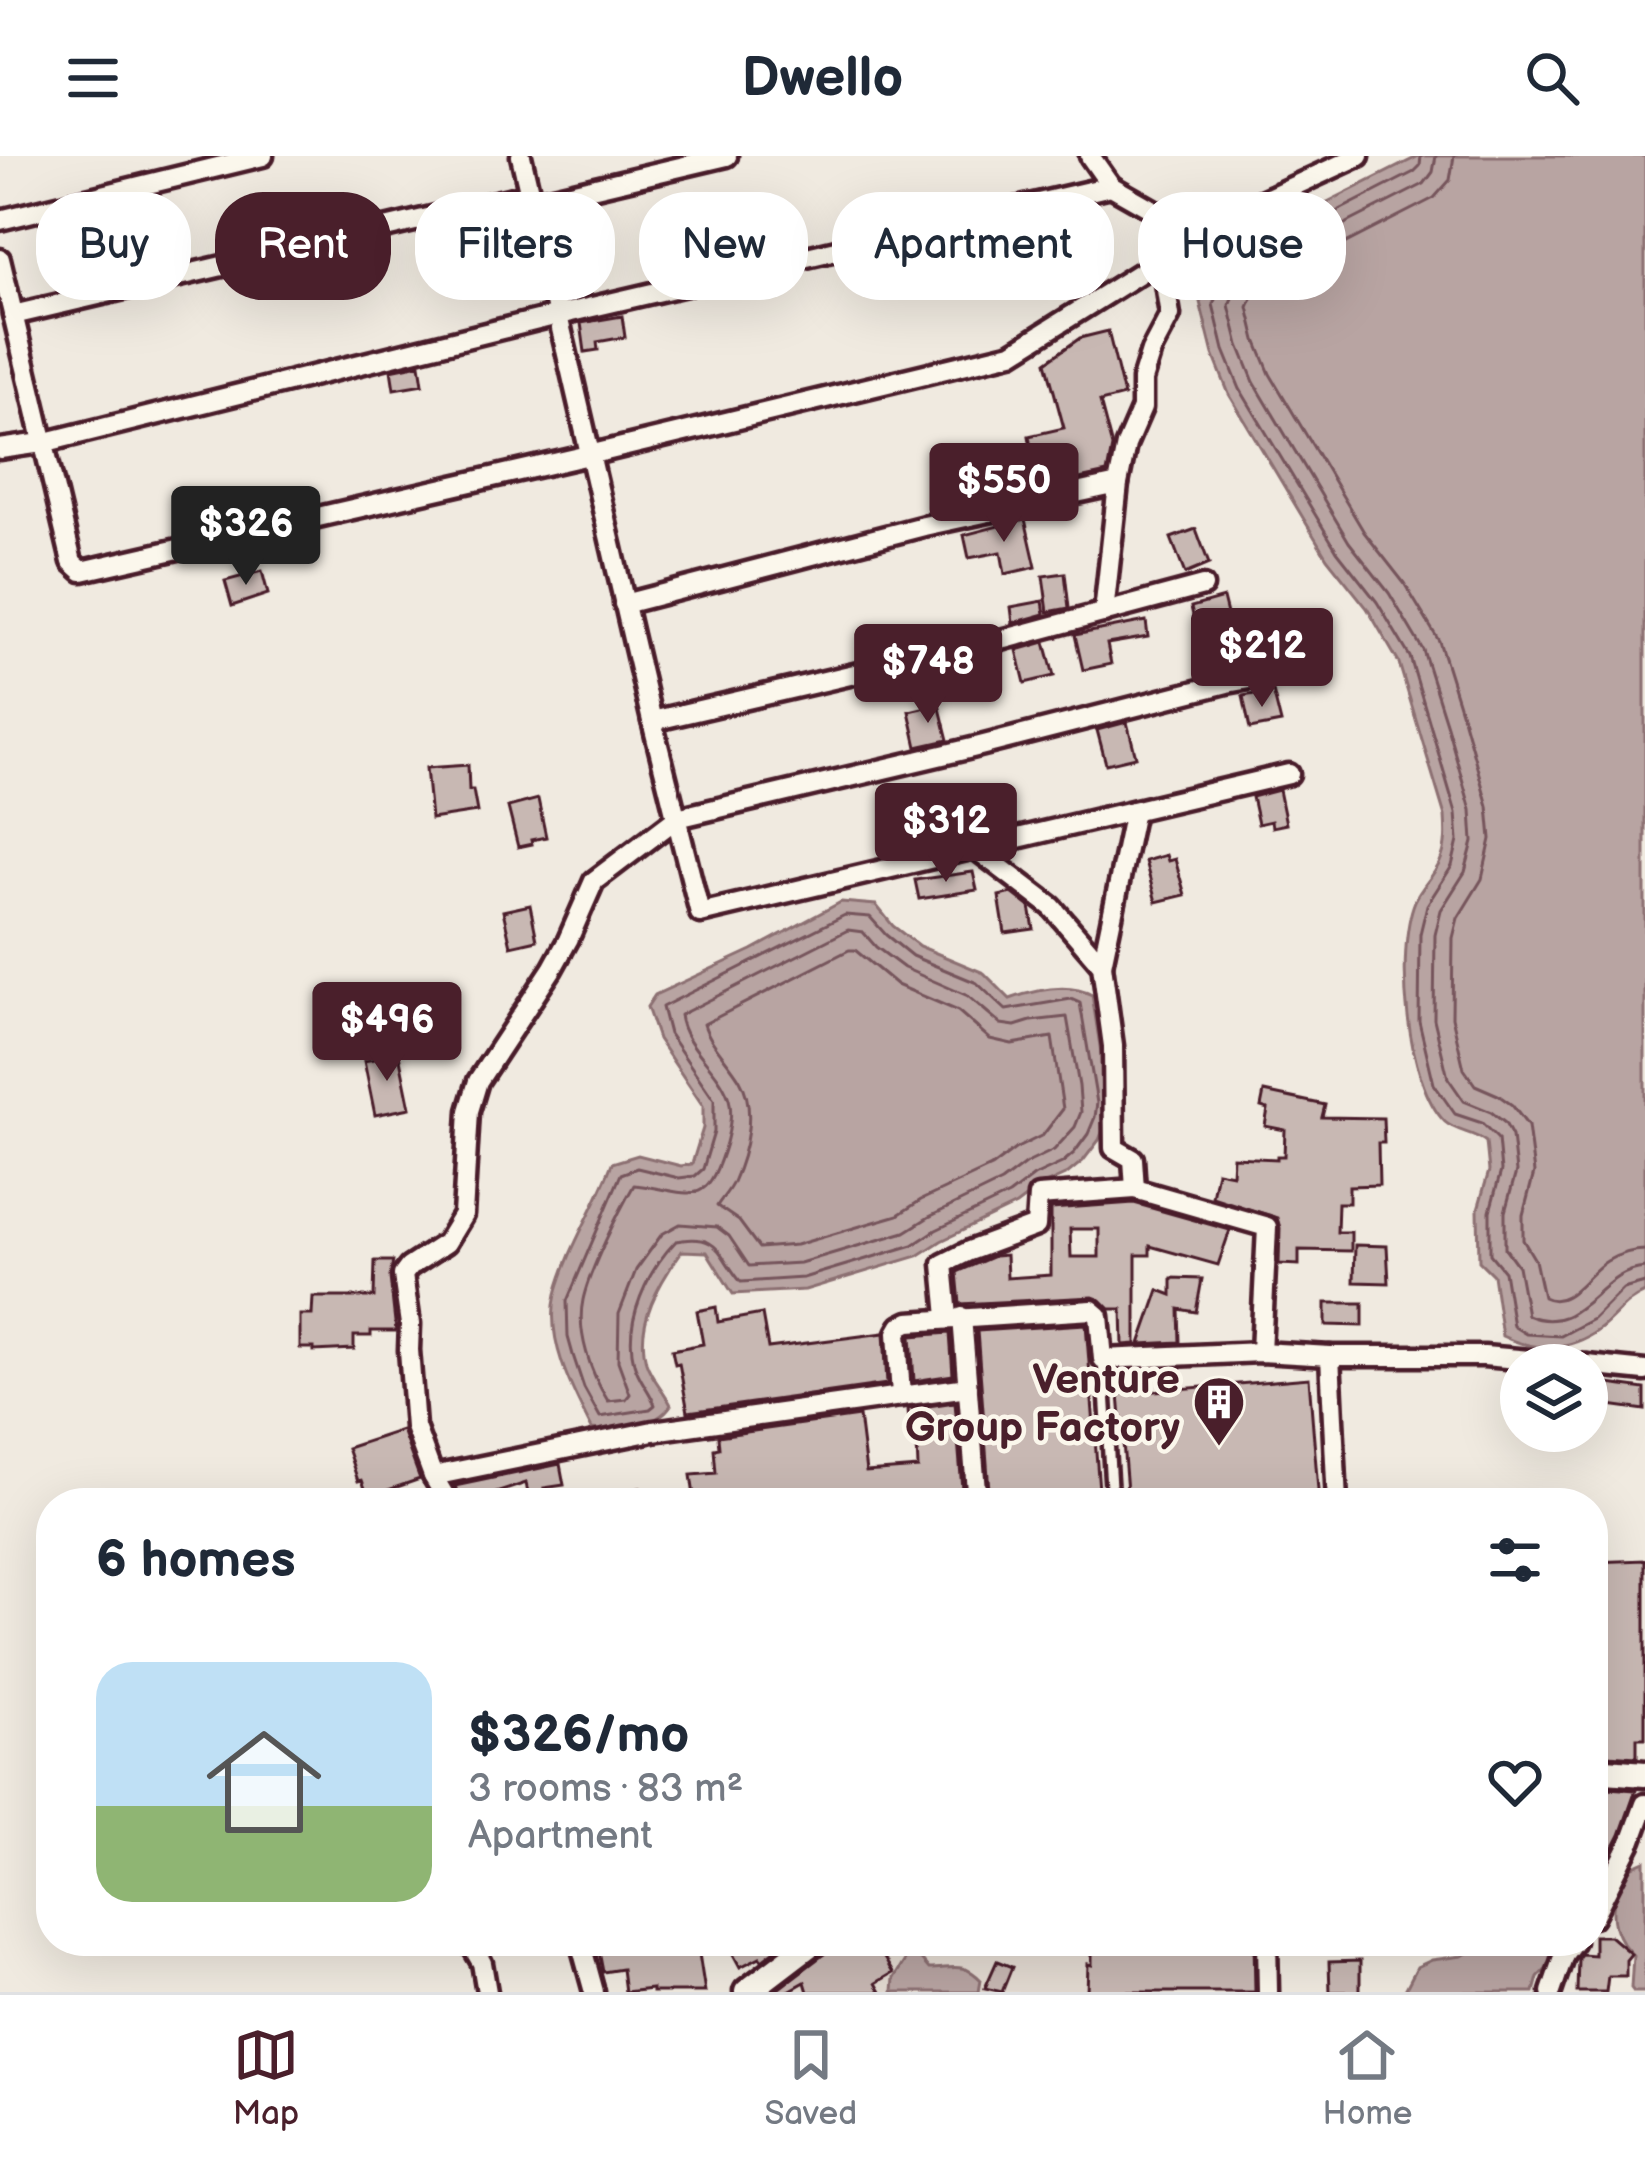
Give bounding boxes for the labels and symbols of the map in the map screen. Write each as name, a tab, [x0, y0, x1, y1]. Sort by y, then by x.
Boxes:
pin: $550	[933, 443, 1075, 545]
pin: $326	[175, 486, 317, 588]
pin: $212	[1191, 608, 1333, 710]
pin: $748	[857, 624, 999, 726]
pin: $312	[875, 783, 1017, 885]
pin: $496	[316, 982, 458, 1084]
place label: Venture Group Factory	[905, 1355, 1180, 1454]
building icon: Venture Group Factory	[1191, 1374, 1247, 1448]

